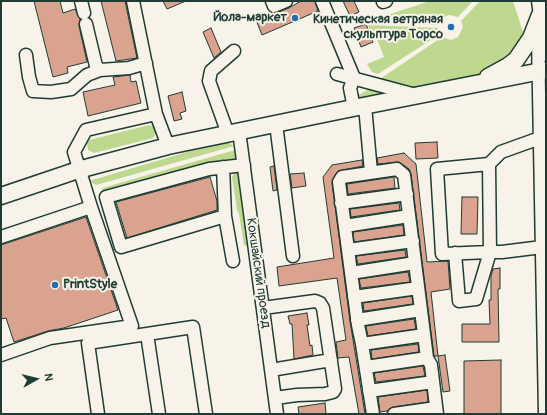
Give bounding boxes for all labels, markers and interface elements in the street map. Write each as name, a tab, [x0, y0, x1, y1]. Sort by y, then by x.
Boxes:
place label: Йола-маркет	[213, 10, 287, 26]
place label: Кинетическая ветряная скульптура Торсо	[313, 12, 443, 43]
marker: Йола-маркет	[290, 13, 300, 23]
marker: Кинетическая ветряная скульптура Торсо	[446, 22, 456, 32]
street label: Кокшайский проезд	[243, 217, 273, 329]
place label: PrintStyle	[63, 277, 117, 293]
marker: PrintStyle	[50, 280, 60, 290]
north arrow	[16, 359, 56, 399]
text: N	[41, 373, 55, 382]

